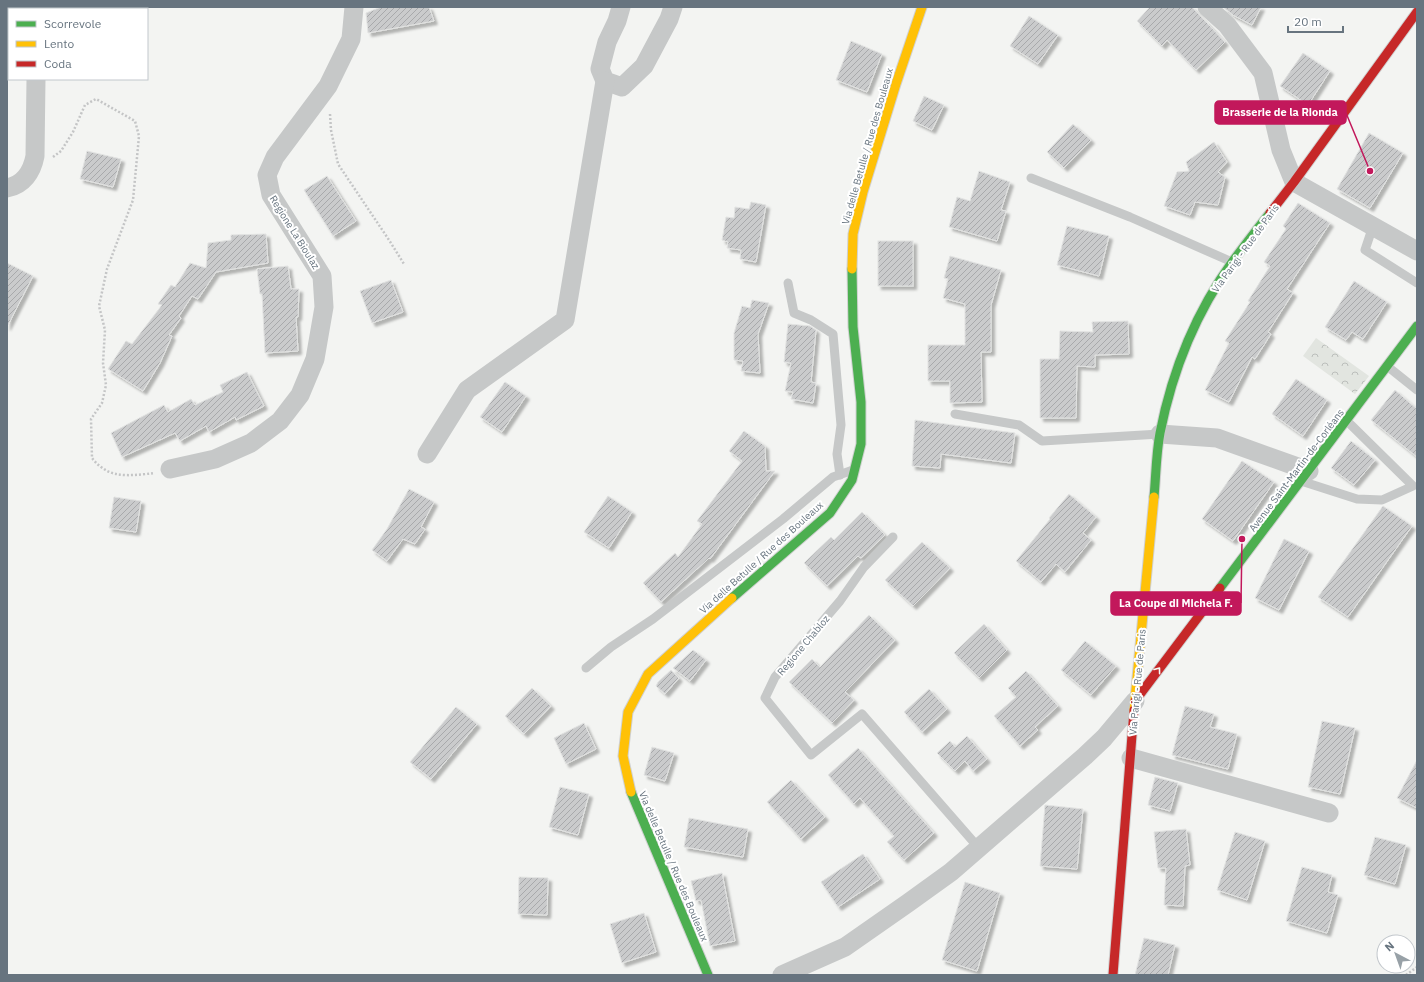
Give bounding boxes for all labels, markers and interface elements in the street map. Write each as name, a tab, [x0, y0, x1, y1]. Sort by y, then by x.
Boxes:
legend	[8, 8, 148, 80]
scale bar	[1288, 8, 1343, 34]
text: 20 m	[1294, 14, 1322, 29]
text: Scorrevole	[44, 16, 102, 31]
text: Lento	[44, 36, 74, 51]
text: Coda	[44, 56, 72, 71]
street label: Via delle Betulle / Rue des Bouleaux	[839, 66, 896, 226]
callout: Brasserie de la Rionda	[1215, 101, 1346, 124]
text: Brasserie de la Rionda	[1222, 105, 1338, 119]
street label: Regione La Bioulaz	[267, 193, 323, 272]
street label: Via Parigi - Rue de Paris	[1209, 201, 1282, 295]
street label: Avenue Saint-Martin-de-Corléans	[1246, 406, 1347, 534]
street label: Via delle Betulle / Rue des Bouleaux	[697, 498, 826, 616]
callout: La Coupe di Michela F.	[1111, 592, 1241, 615]
text: La Coupe di Michela F.	[1119, 596, 1233, 610]
street label: Regione Chabloz	[774, 612, 833, 678]
street label: Via Parigi - Rue de Paris	[1126, 628, 1149, 735]
one-way arrow	[1154, 667, 1161, 674]
street label: Via delle Betulle / Rue des Bouleaux	[636, 789, 711, 943]
north arrow	[1376, 934, 1416, 974]
text: N	[1382, 939, 1397, 954]

